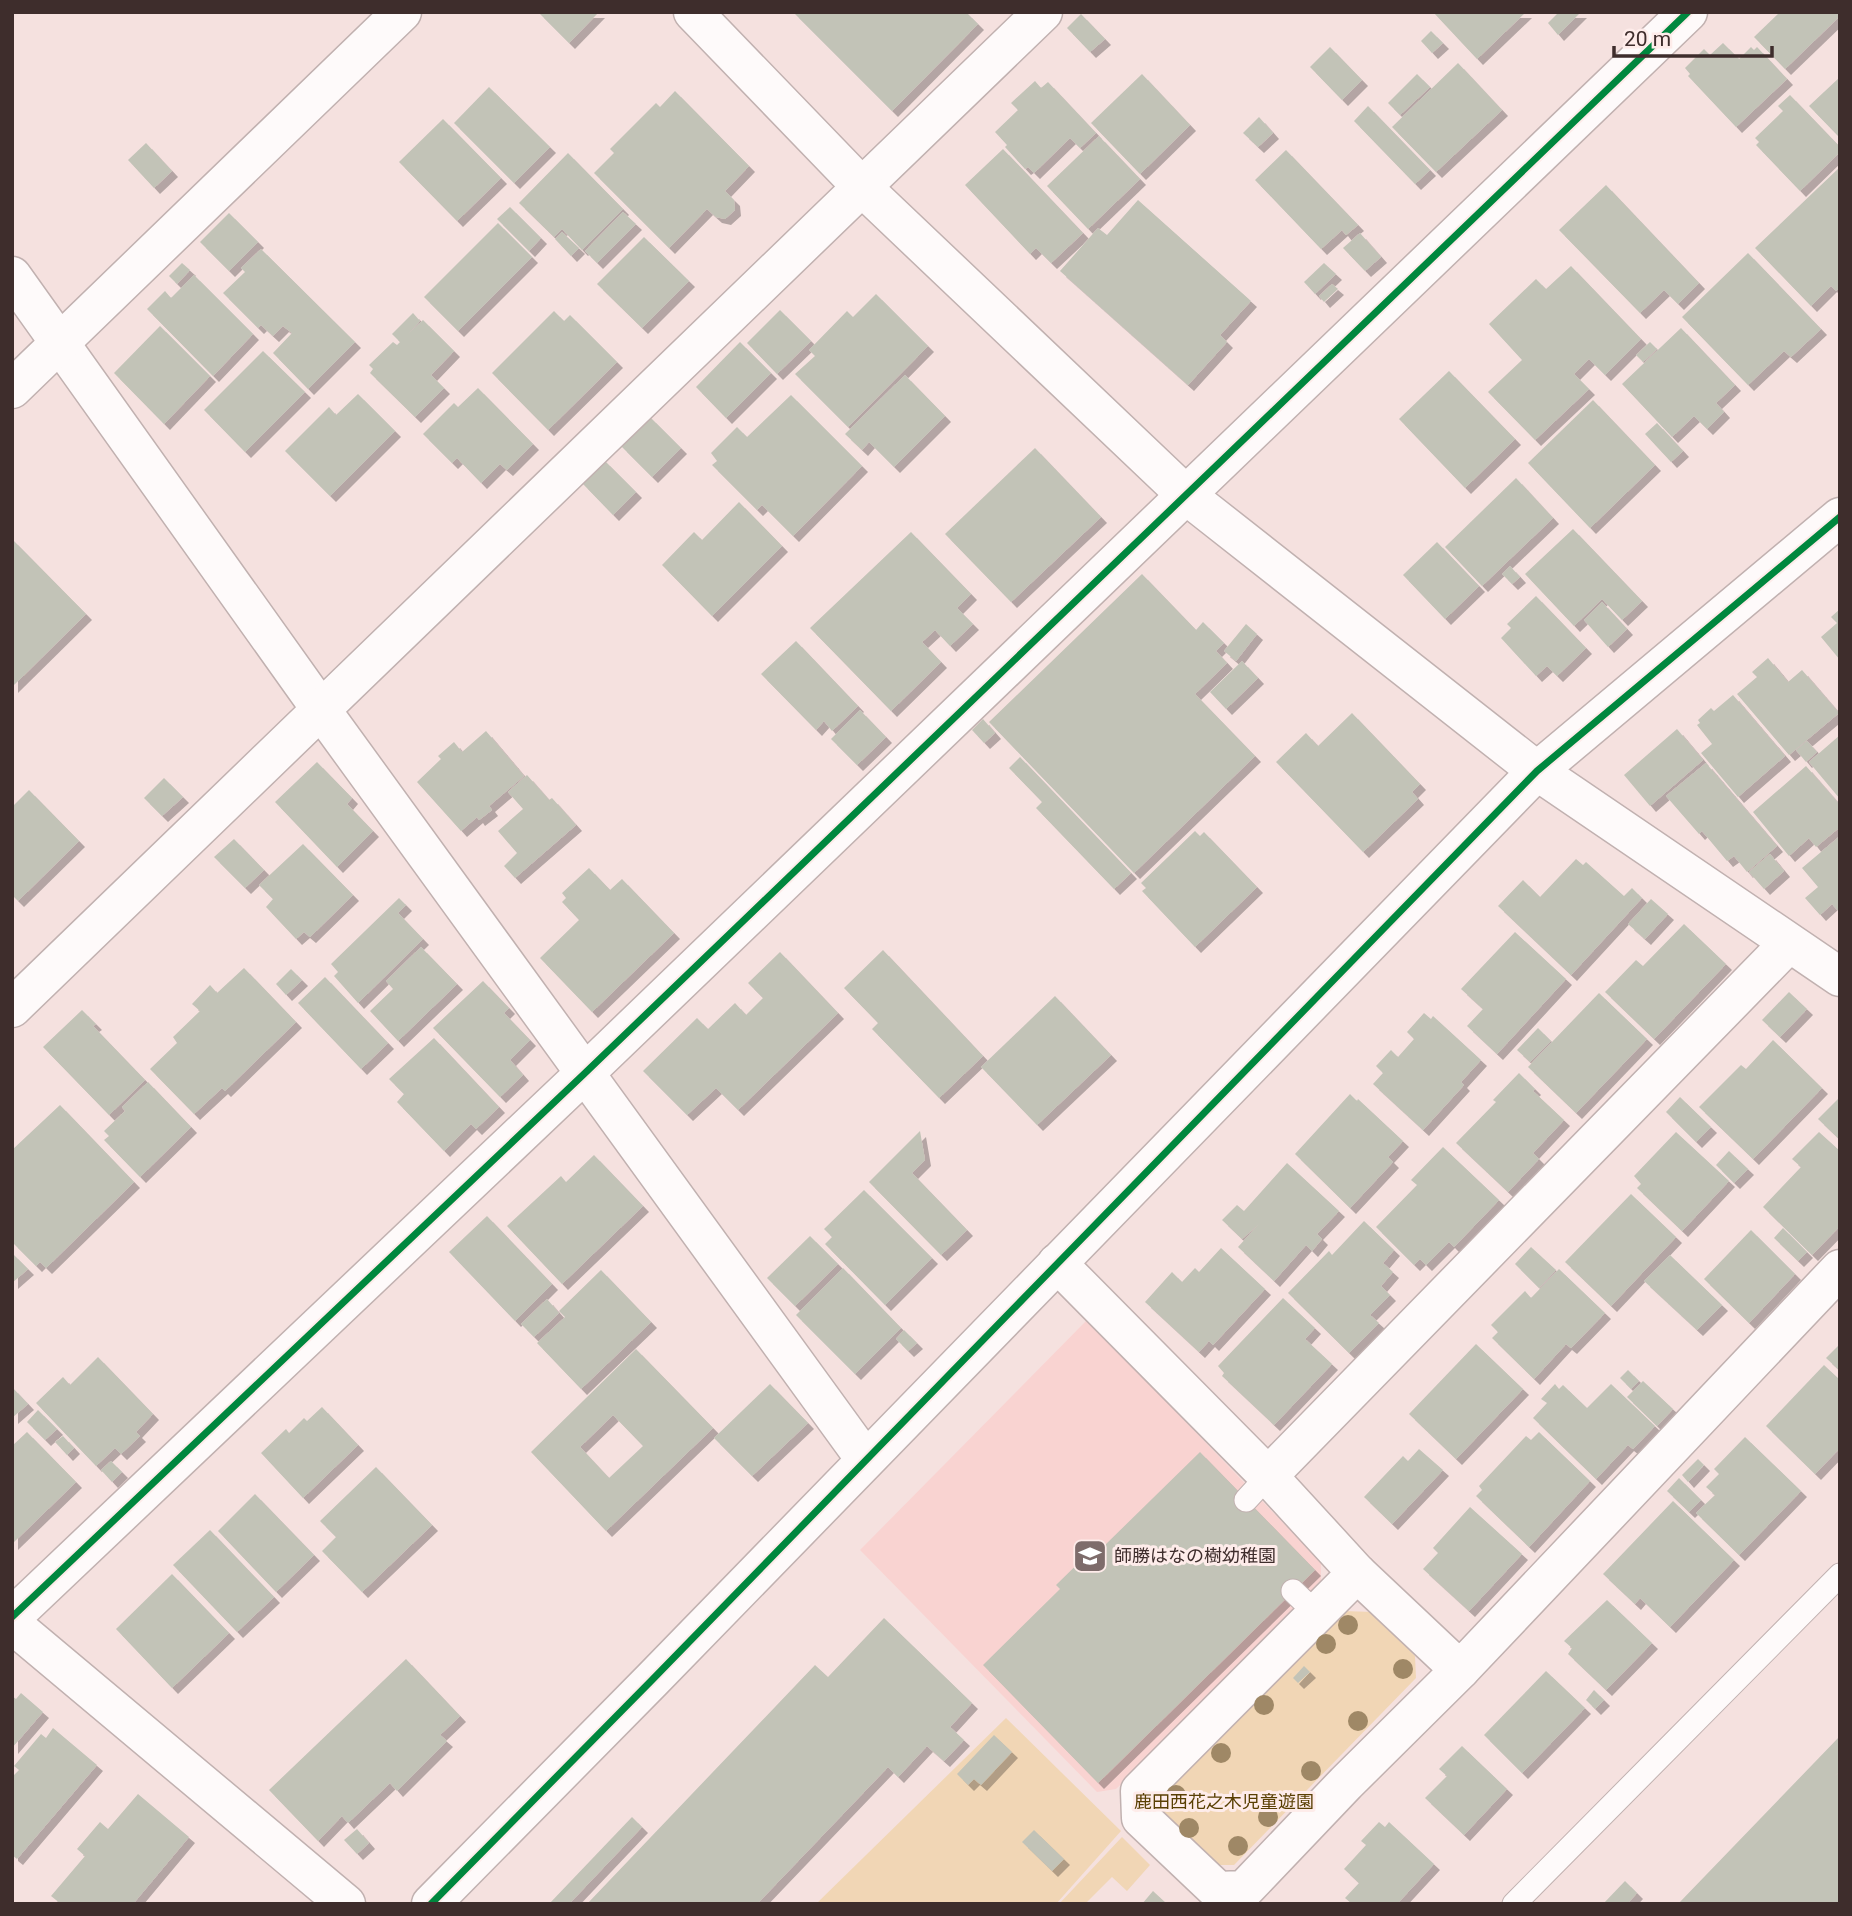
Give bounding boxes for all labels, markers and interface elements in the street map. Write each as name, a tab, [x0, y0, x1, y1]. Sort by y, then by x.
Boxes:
scale bar	[1614, 14, 1772, 58]
text: 20 m	[1624, 27, 1671, 51]
school or university icon: 師勝はなの樹幼稚園	[1071, 1537, 1109, 1575]
place label: 師勝はなの樹幼稚園	[1114, 1545, 1276, 1566]
park label: 鹿田西花之木児童遊園	[1134, 1791, 1314, 1812]

